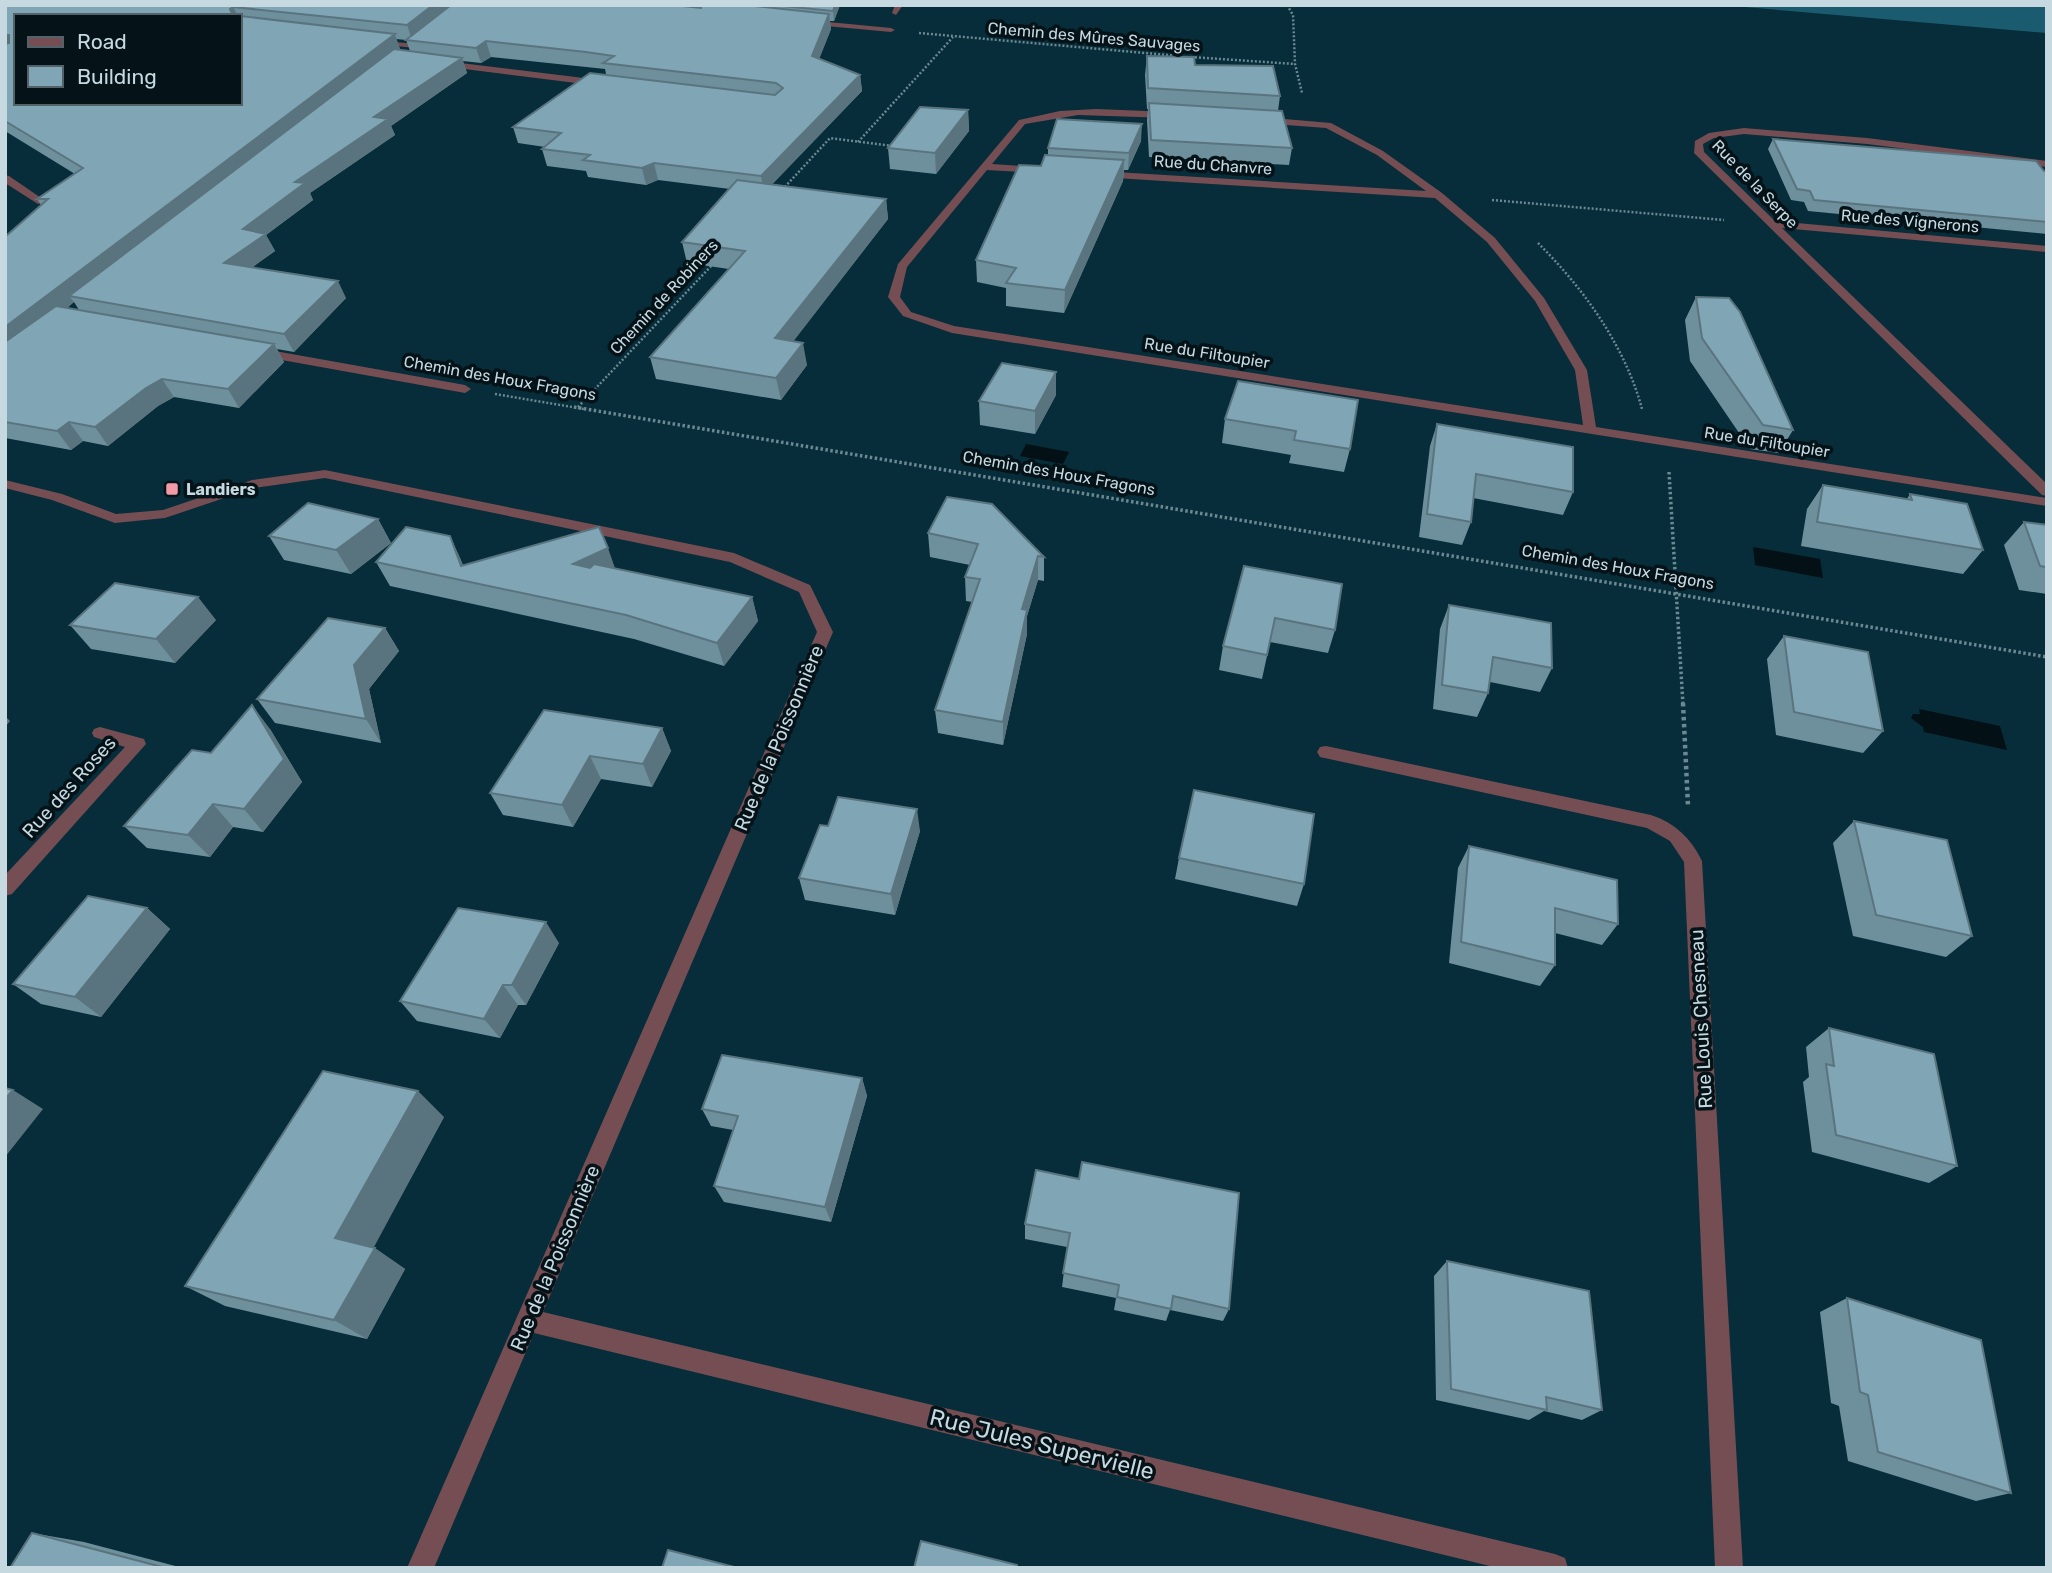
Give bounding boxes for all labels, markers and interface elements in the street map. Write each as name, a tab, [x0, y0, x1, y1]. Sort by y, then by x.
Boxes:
legend	[14, 14, 242, 105]
street label: Chemin des Mûres Sauvages	[987, 18, 1201, 56]
text: Road	[77, 29, 127, 54]
text: Building	[77, 64, 157, 89]
street label: Rue de la Serpe	[1708, 136, 1802, 232]
street label: Rue du Chanvre	[1153, 151, 1273, 179]
street label: Rue des Vignerons	[1840, 205, 1980, 237]
street label: Chemin de Robiners	[606, 236, 722, 358]
street label: Rue du Filtoupier	[1143, 334, 1271, 372]
street label: Chemin des Houx Fragons	[402, 352, 598, 404]
street label: Rue du Filtoupier	[1703, 423, 1831, 461]
street label: Chemin des Houx Fragons	[961, 447, 1157, 499]
place label: Landiers	[186, 480, 256, 499]
marker: Landiers	[164, 481, 180, 497]
street label: Chemin des Houx Fragons	[1520, 541, 1716, 593]
street label: Rue de la Poissonnière	[729, 642, 829, 834]
street label: Rue des Roses	[17, 731, 121, 843]
street label: Rue Louis Chesneau	[1685, 929, 1717, 1109]
street label: Rue de la Poissonnière	[505, 1162, 605, 1354]
street label: Rue Jules Supervielle	[927, 1403, 1157, 1485]

